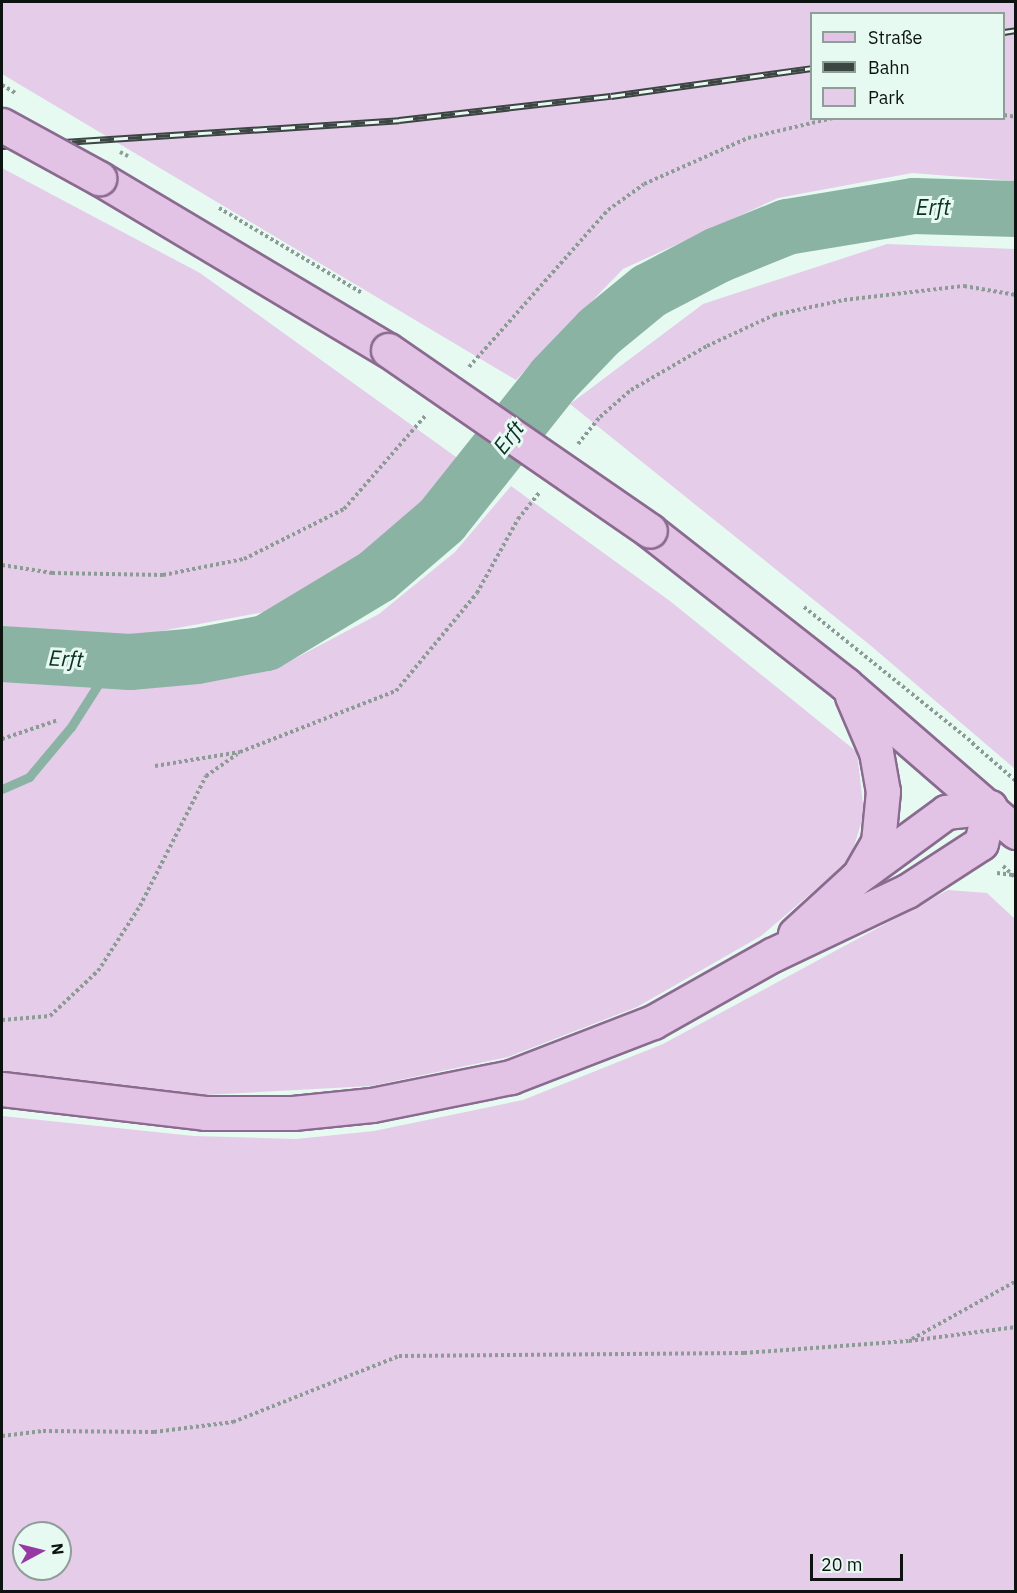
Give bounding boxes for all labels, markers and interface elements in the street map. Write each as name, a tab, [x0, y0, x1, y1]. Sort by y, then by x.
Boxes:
legend	[810, 12, 1005, 120]
text: Straße	[868, 26, 922, 49]
text: Bahn	[868, 56, 910, 79]
text: Park	[868, 86, 904, 109]
water label: Erft	[916, 194, 950, 220]
water label: Erft	[487, 415, 529, 459]
water label: Erft	[48, 644, 84, 672]
north arrow	[12, 1521, 72, 1581]
text: N	[47, 1542, 69, 1556]
scale bar	[813, 1542, 906, 1580]
text: 20 m	[821, 1553, 863, 1576]

